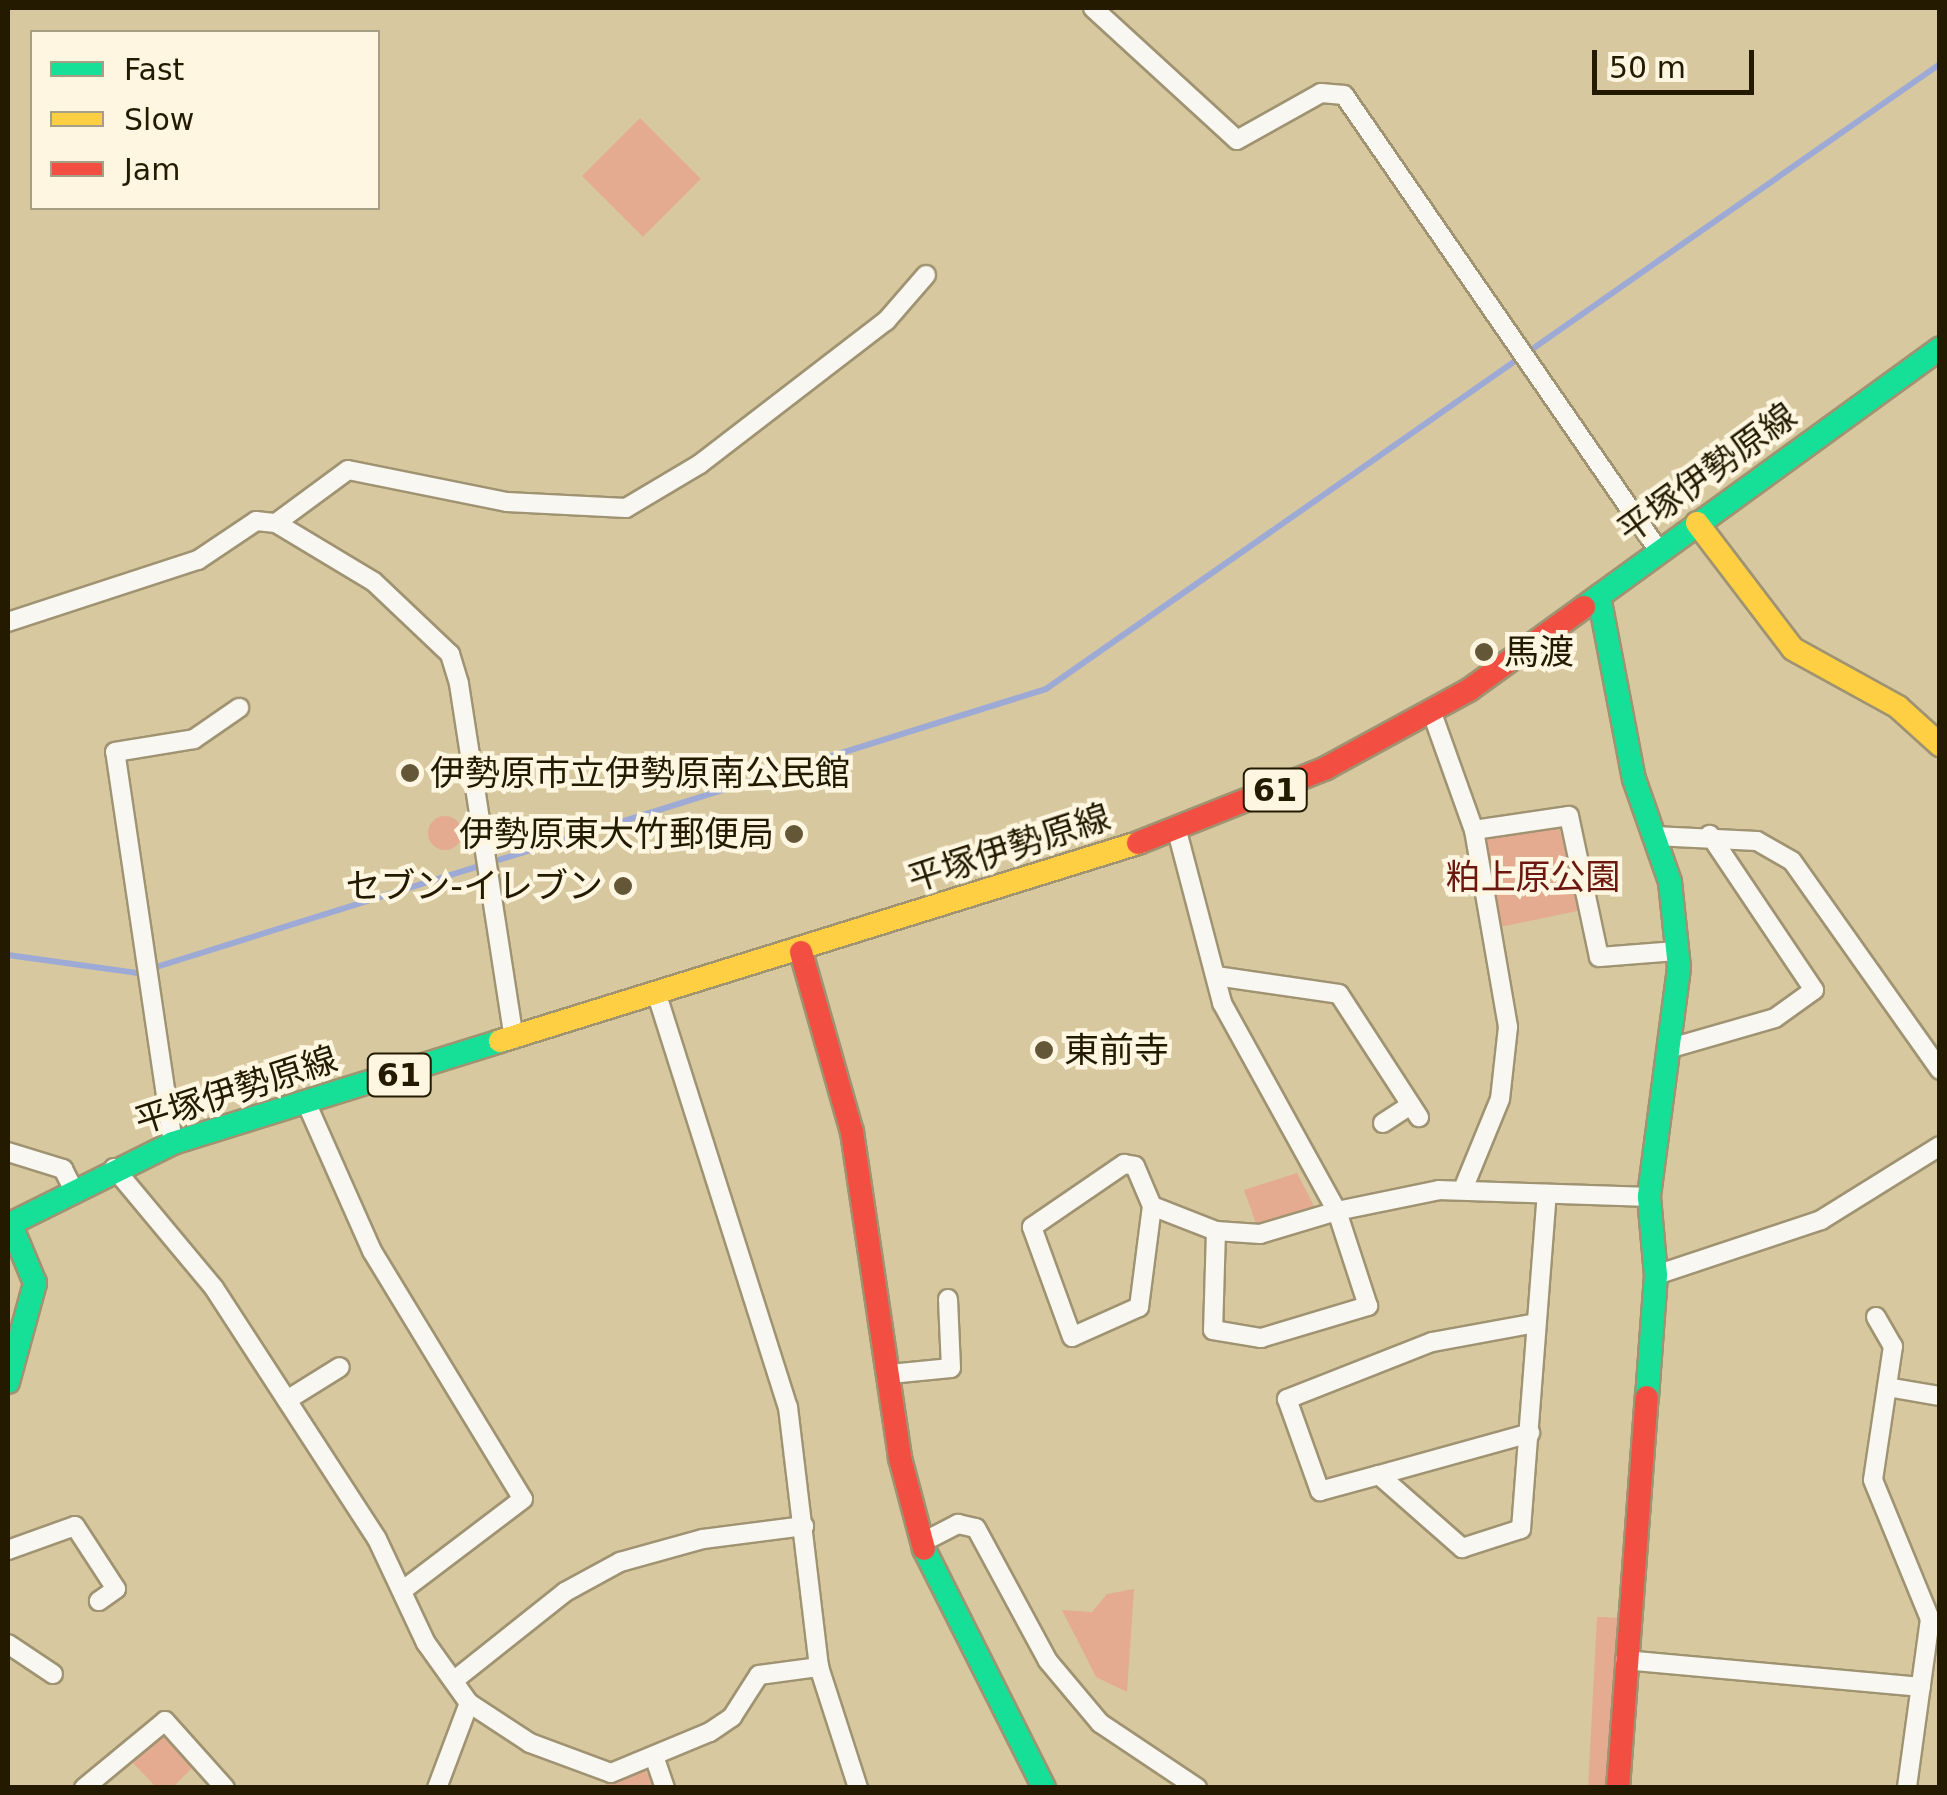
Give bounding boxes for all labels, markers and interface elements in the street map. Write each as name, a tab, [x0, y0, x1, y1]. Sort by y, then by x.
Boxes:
legend	[30, 30, 380, 210]
scale bar	[1597, 30, 1760, 92]
text: 50 m	[1609, 50, 1686, 85]
text: Fast	[124, 52, 184, 87]
text: Slow	[124, 102, 194, 137]
text: Jam	[124, 152, 180, 187]
street label: 平塚伊勢原線	[1610, 394, 1804, 552]
place label: 馬渡	[1504, 631, 1574, 673]
marker: 馬渡	[1473, 641, 1495, 663]
place label: 伊勢原市立伊勢原南公民館	[430, 752, 850, 794]
marker: 伊勢原市立伊勢原南公民館	[399, 762, 421, 784]
road number: 61	[1242, 763, 1308, 817]
street label: 平塚伊勢原線	[903, 796, 1115, 900]
place label: 伊勢原東大竹郵便局	[459, 813, 774, 855]
marker: 伊勢原東大竹郵便局	[783, 823, 805, 845]
park label: 粕上原公園	[1446, 856, 1620, 898]
place label: セブン-イレブン	[345, 865, 603, 907]
marker: セブン-イレブン	[612, 875, 634, 897]
place label: 東前寺	[1064, 1029, 1169, 1071]
street label: 平塚伊勢原線	[130, 1038, 342, 1142]
marker: 東前寺	[1033, 1039, 1055, 1061]
road number: 61	[366, 1048, 432, 1102]

